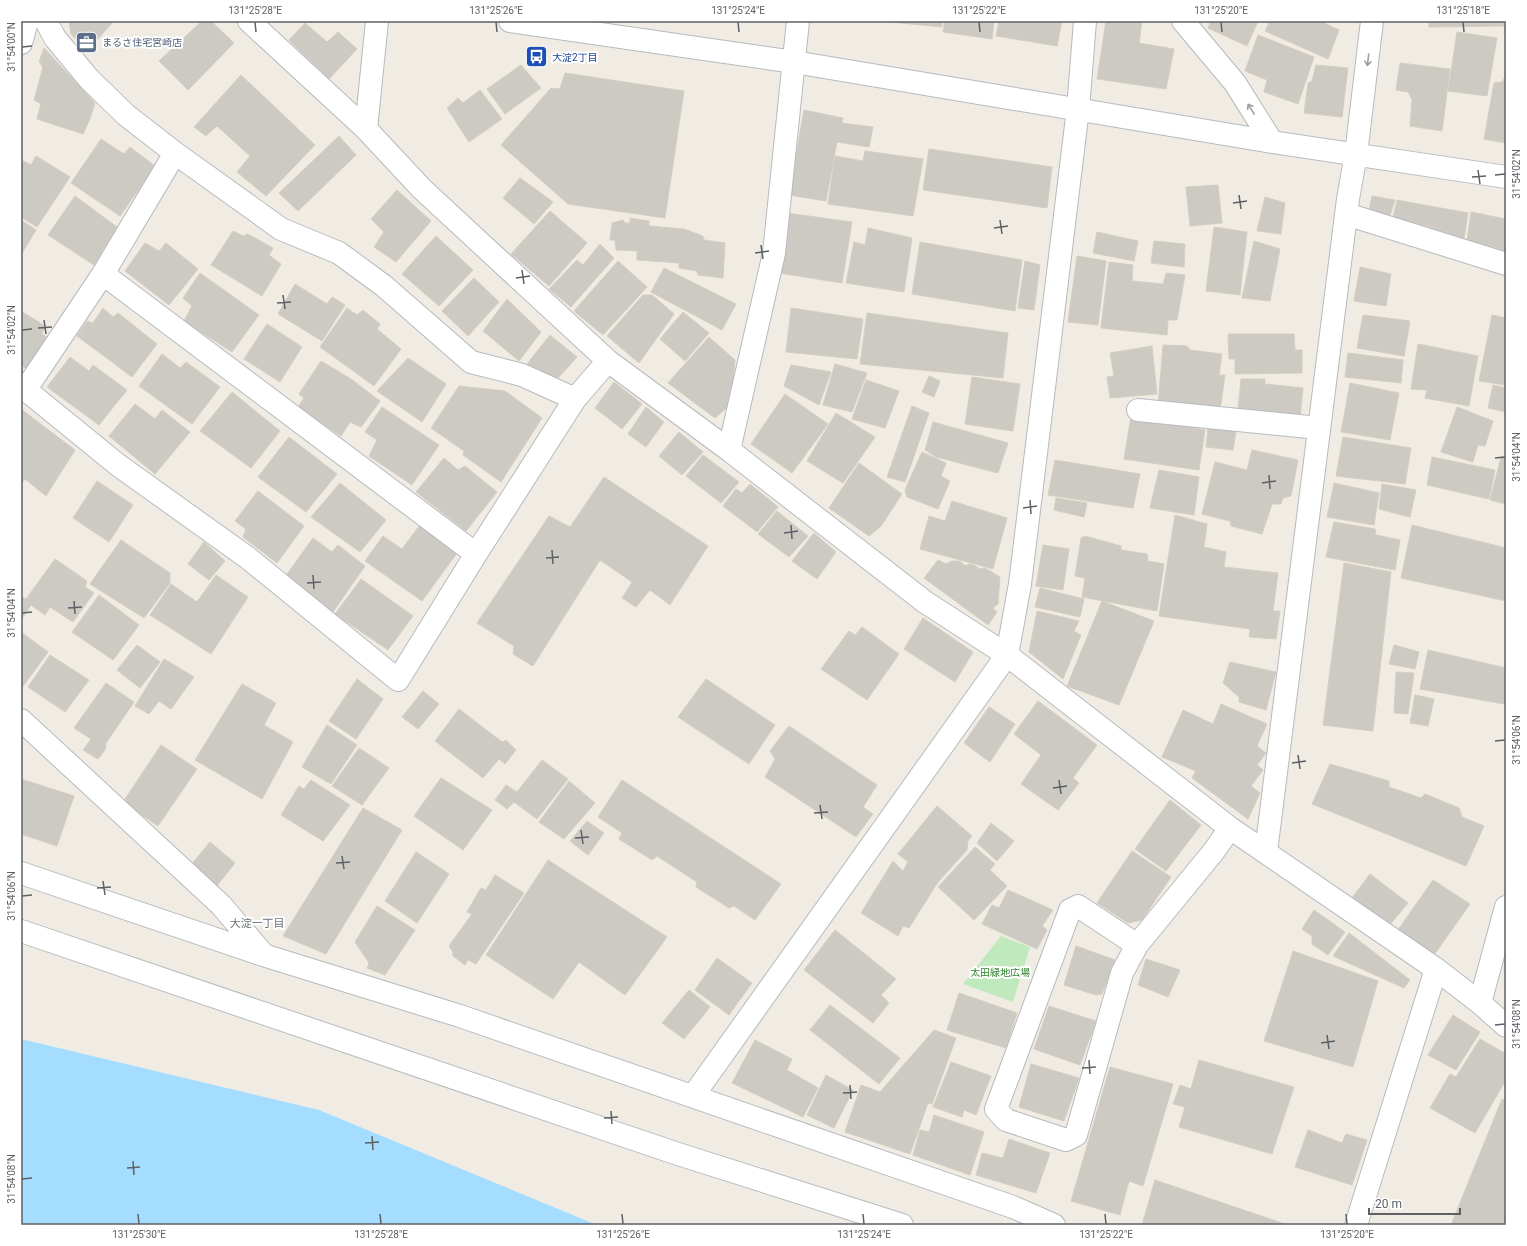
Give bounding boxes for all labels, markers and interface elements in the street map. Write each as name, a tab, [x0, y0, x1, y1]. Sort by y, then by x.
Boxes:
text: 131°25'28"E	[228, 5, 282, 16]
text: 131°25'26"E	[469, 5, 523, 16]
text: 131°25'24"E	[711, 5, 765, 16]
text: 131°25'22"E	[952, 5, 1006, 16]
text: 131°25'20"E	[1194, 5, 1248, 16]
text: 131°25'18"E	[1436, 5, 1490, 16]
text: 31°54'00"N	[6, 22, 17, 72]
office icon: まるさ住宅宮崎店	[74, 29, 100, 55]
place label: まるさ住宅宮崎店	[102, 37, 182, 48]
bus stop icon: 大淀2丁目	[524, 44, 550, 70]
place label: 大淀2丁目	[552, 52, 598, 63]
one-way arrow	[1364, 53, 1371, 66]
one-way arrow	[1247, 104, 1255, 115]
text: 31°54'02"N	[1511, 149, 1522, 199]
text: 31°54'02"N	[6, 305, 17, 355]
text: 31°54'04"N	[1511, 432, 1522, 482]
text: 31°54'04"N	[6, 588, 17, 638]
text: 31°54'06"N	[1511, 715, 1522, 765]
text: 31°54'06"N	[6, 871, 17, 921]
district label: 大淀一丁目	[230, 917, 285, 930]
park label: 太田緑地広場	[970, 967, 1030, 978]
text: 31°54'08"N	[1511, 999, 1522, 1049]
text: 31°54'08"N	[6, 1154, 17, 1204]
scale bar	[1369, 1190, 1460, 1216]
text: 20 m	[1375, 1197, 1402, 1211]
text: 131°25'30"E	[112, 1229, 166, 1240]
text: 131°25'28"E	[354, 1229, 408, 1240]
text: 131°25'26"E	[596, 1229, 650, 1240]
text: 131°25'24"E	[837, 1229, 891, 1240]
text: 131°25'22"E	[1079, 1229, 1133, 1240]
text: 131°25'20"E	[1320, 1229, 1374, 1240]

